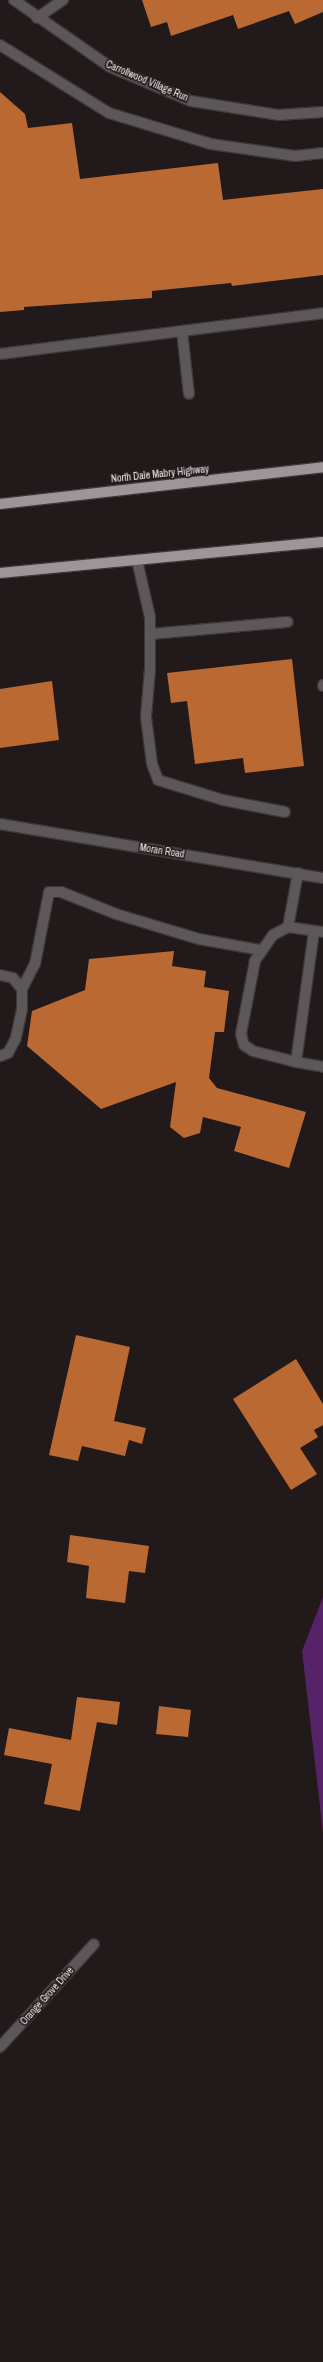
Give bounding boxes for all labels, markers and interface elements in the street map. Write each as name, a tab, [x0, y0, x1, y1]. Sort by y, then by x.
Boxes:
street label: Carrollwood Village Run	[104, 58, 190, 104]
street label: North Dale Mabry Highway	[110, 463, 210, 485]
street label: Moran Road	[139, 842, 185, 860]
street label: Orange Grove Drive	[18, 1965, 76, 2027]

